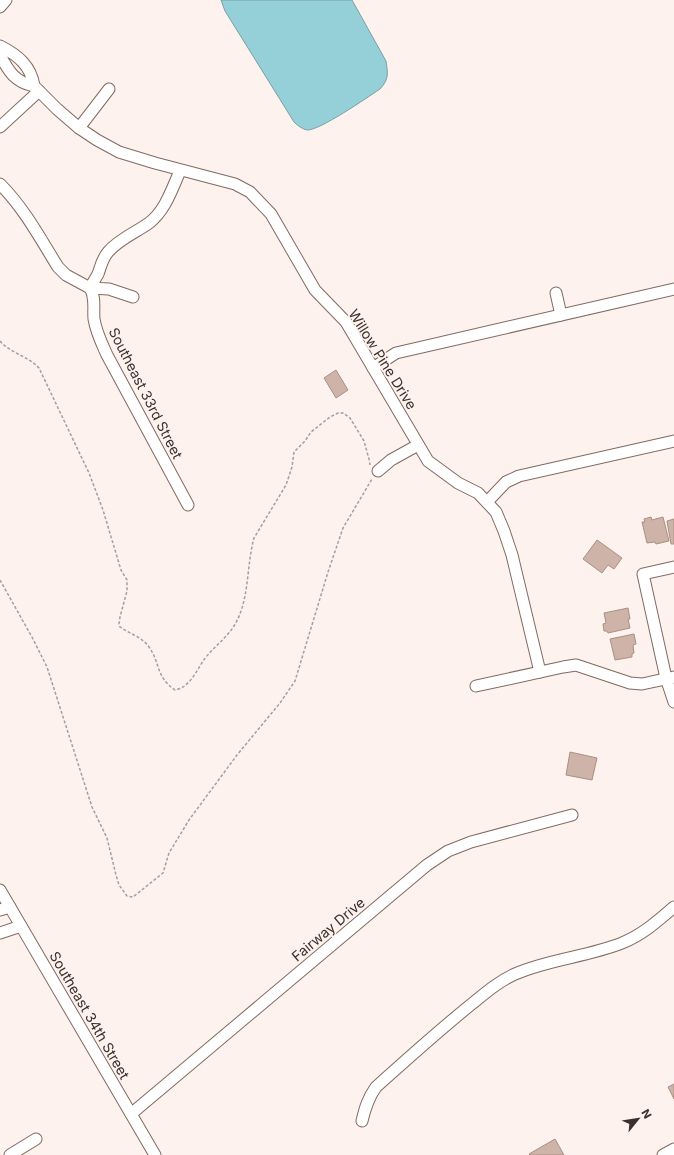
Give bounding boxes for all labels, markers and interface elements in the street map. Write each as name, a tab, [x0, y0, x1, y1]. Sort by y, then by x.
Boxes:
street label: Willow Pine Drive	[345, 306, 421, 412]
street label: Southeast 33rd Street	[106, 325, 187, 462]
street label: Fairway Drive	[288, 893, 368, 965]
street label: Southeast 34th Street	[46, 948, 134, 1082]
north arrow	[618, 1099, 658, 1139]
text: N	[639, 1107, 655, 1121]

